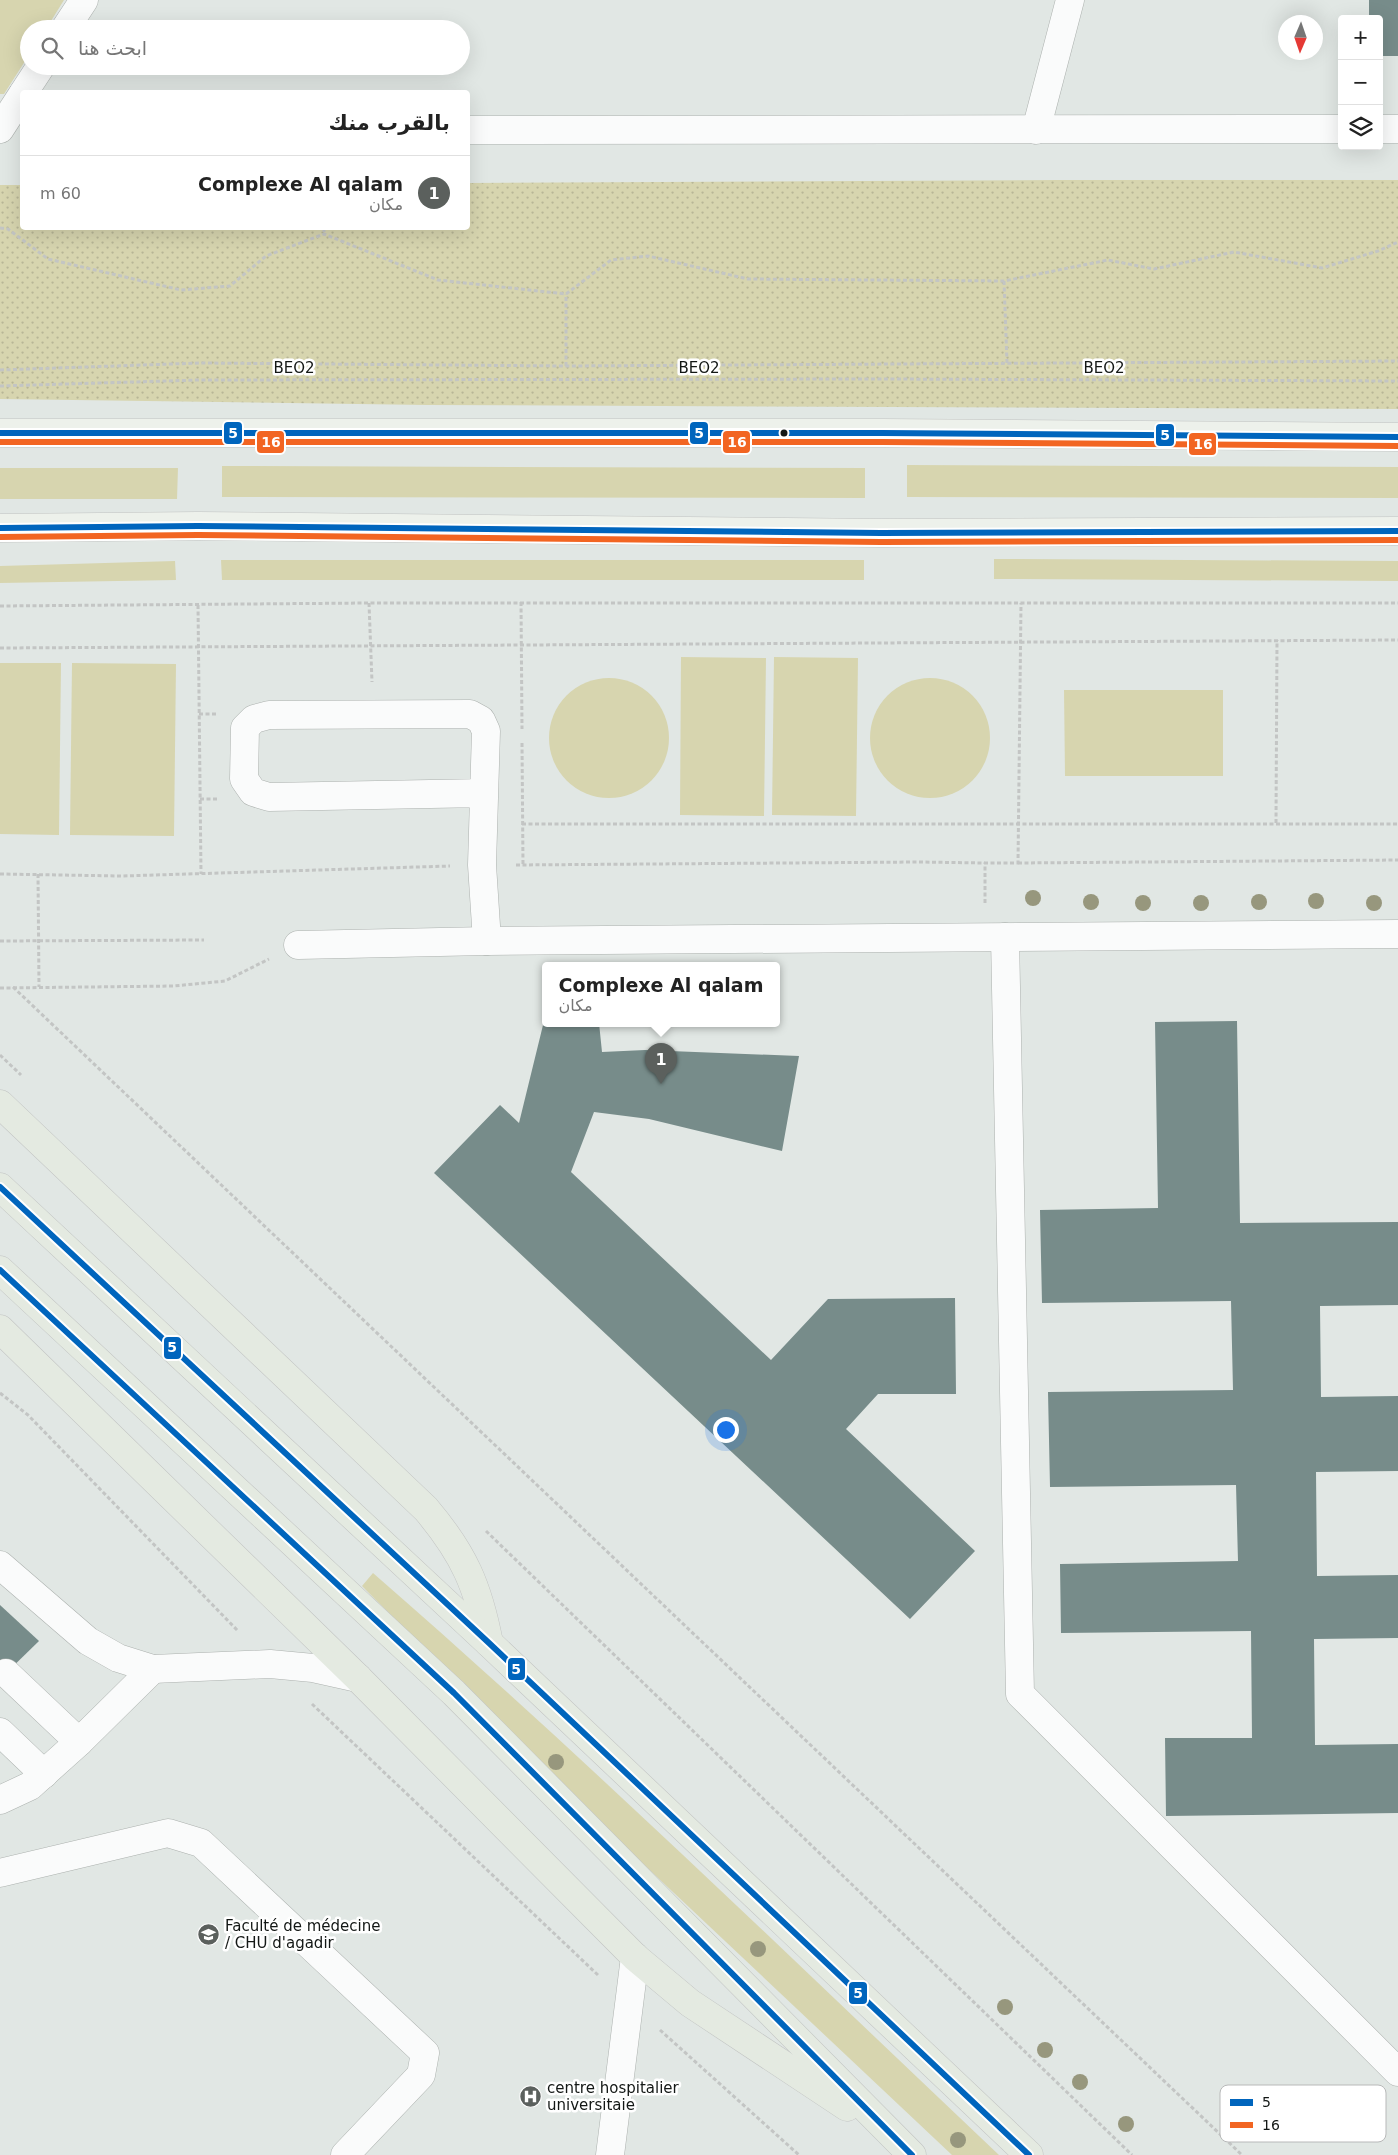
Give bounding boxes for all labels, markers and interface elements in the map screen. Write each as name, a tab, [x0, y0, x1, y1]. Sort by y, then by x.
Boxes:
north arrow	[1278, 15, 1323, 60]
map controls	[1338, 15, 1383, 150]
button: +	[1338, 15, 1383, 60]
search box	[20, 20, 470, 75]
icon: search	[38, 34, 66, 62]
text: ابحث هنا	[78, 37, 147, 59]
button: −	[1338, 60, 1383, 105]
button: layers	[1338, 105, 1383, 150]
text: بالقرب منك	[329, 111, 450, 135]
text: Complexe Al qalam	[198, 173, 403, 195]
text: 60 m	[40, 184, 81, 203]
text: 1	[428, 184, 440, 203]
text: مكان	[369, 195, 403, 214]
street label: BEO2	[273, 359, 315, 377]
street label: BEO2	[678, 359, 720, 377]
street label: BEO2	[1083, 359, 1125, 377]
line badge: 5	[223, 421, 243, 445]
line badge: 5	[689, 421, 709, 445]
line badge: 5	[1155, 423, 1175, 447]
text: 5	[228, 425, 238, 441]
text: 5	[694, 425, 704, 441]
text: 5	[1160, 427, 1170, 443]
unlabelled marker	[779, 428, 789, 438]
line badge: 16	[256, 430, 285, 454]
line badge: 16	[722, 430, 751, 454]
line badge: 16	[1188, 432, 1217, 456]
text: 16	[261, 434, 281, 450]
text: 16	[727, 434, 747, 450]
text: 16	[1193, 436, 1213, 452]
popup	[542, 962, 780, 1027]
text: Complexe Al qalam	[559, 974, 763, 996]
text: مكان	[559, 996, 593, 1015]
pin: 1	[645, 1043, 677, 1084]
line badge: 5	[163, 1336, 182, 1360]
text: 5	[167, 1339, 177, 1355]
your location	[713, 1417, 739, 1443]
line badge: 5	[507, 1657, 526, 1681]
text: 5	[511, 1661, 521, 1677]
place label: Faculté de médecine / CHU d'agadir	[225, 1917, 381, 1952]
school or university icon: Faculté de médecine / CHU d'agadir	[197, 1923, 221, 1947]
line badge: 5	[848, 1981, 868, 2005]
text: 5	[853, 1985, 863, 2001]
place label: centre hospitalier universitaie	[547, 2079, 680, 2114]
hospital icon: centre hospitalier universitaie	[519, 2085, 543, 2109]
legend	[1220, 2085, 1386, 2142]
text: 5	[1262, 2094, 1271, 2110]
text: 16	[1262, 2117, 1280, 2133]

